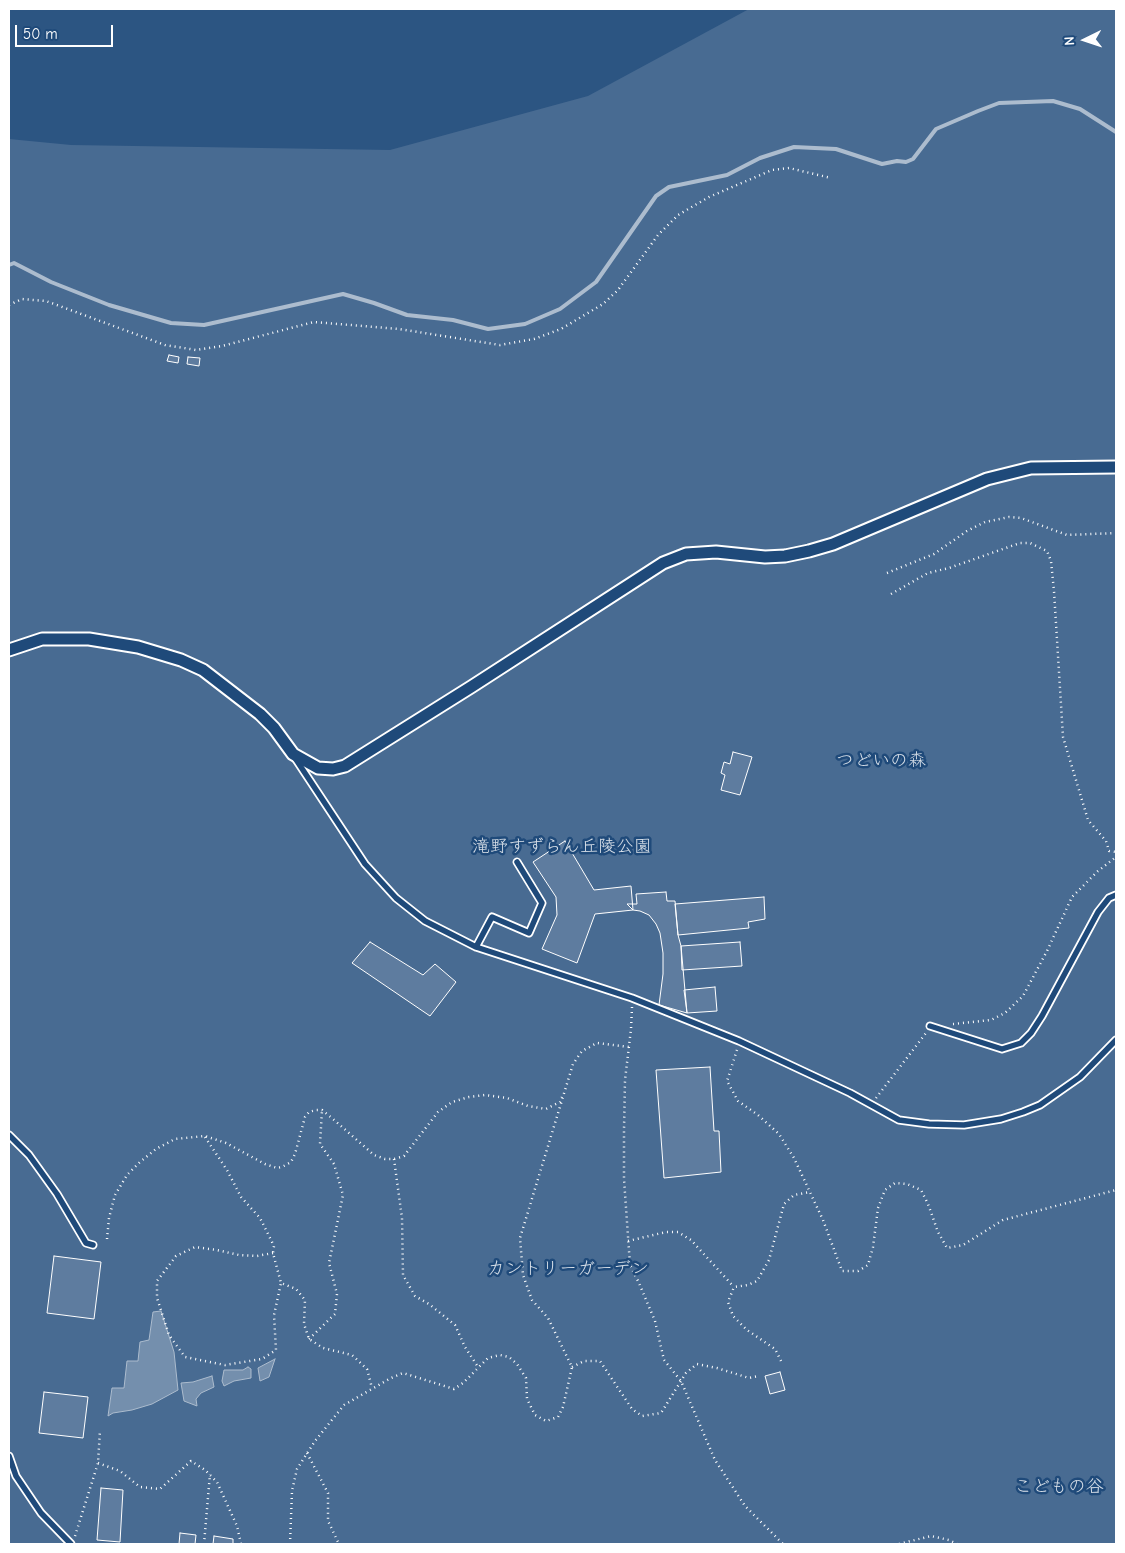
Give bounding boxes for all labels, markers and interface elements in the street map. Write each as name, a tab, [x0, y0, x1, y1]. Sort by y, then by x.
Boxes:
scale bar	[18, 15, 115, 47]
north arrow	[1060, 15, 1110, 65]
text: 50 m	[23, 25, 58, 43]
text: N	[1061, 36, 1078, 46]
park label: つどいの森	[836, 750, 926, 772]
park label: 滝野すずらん丘陵公園	[472, 836, 652, 858]
park label: カントリーガーデン	[487, 1258, 649, 1280]
park label: こどもの谷	[1014, 1476, 1104, 1498]

